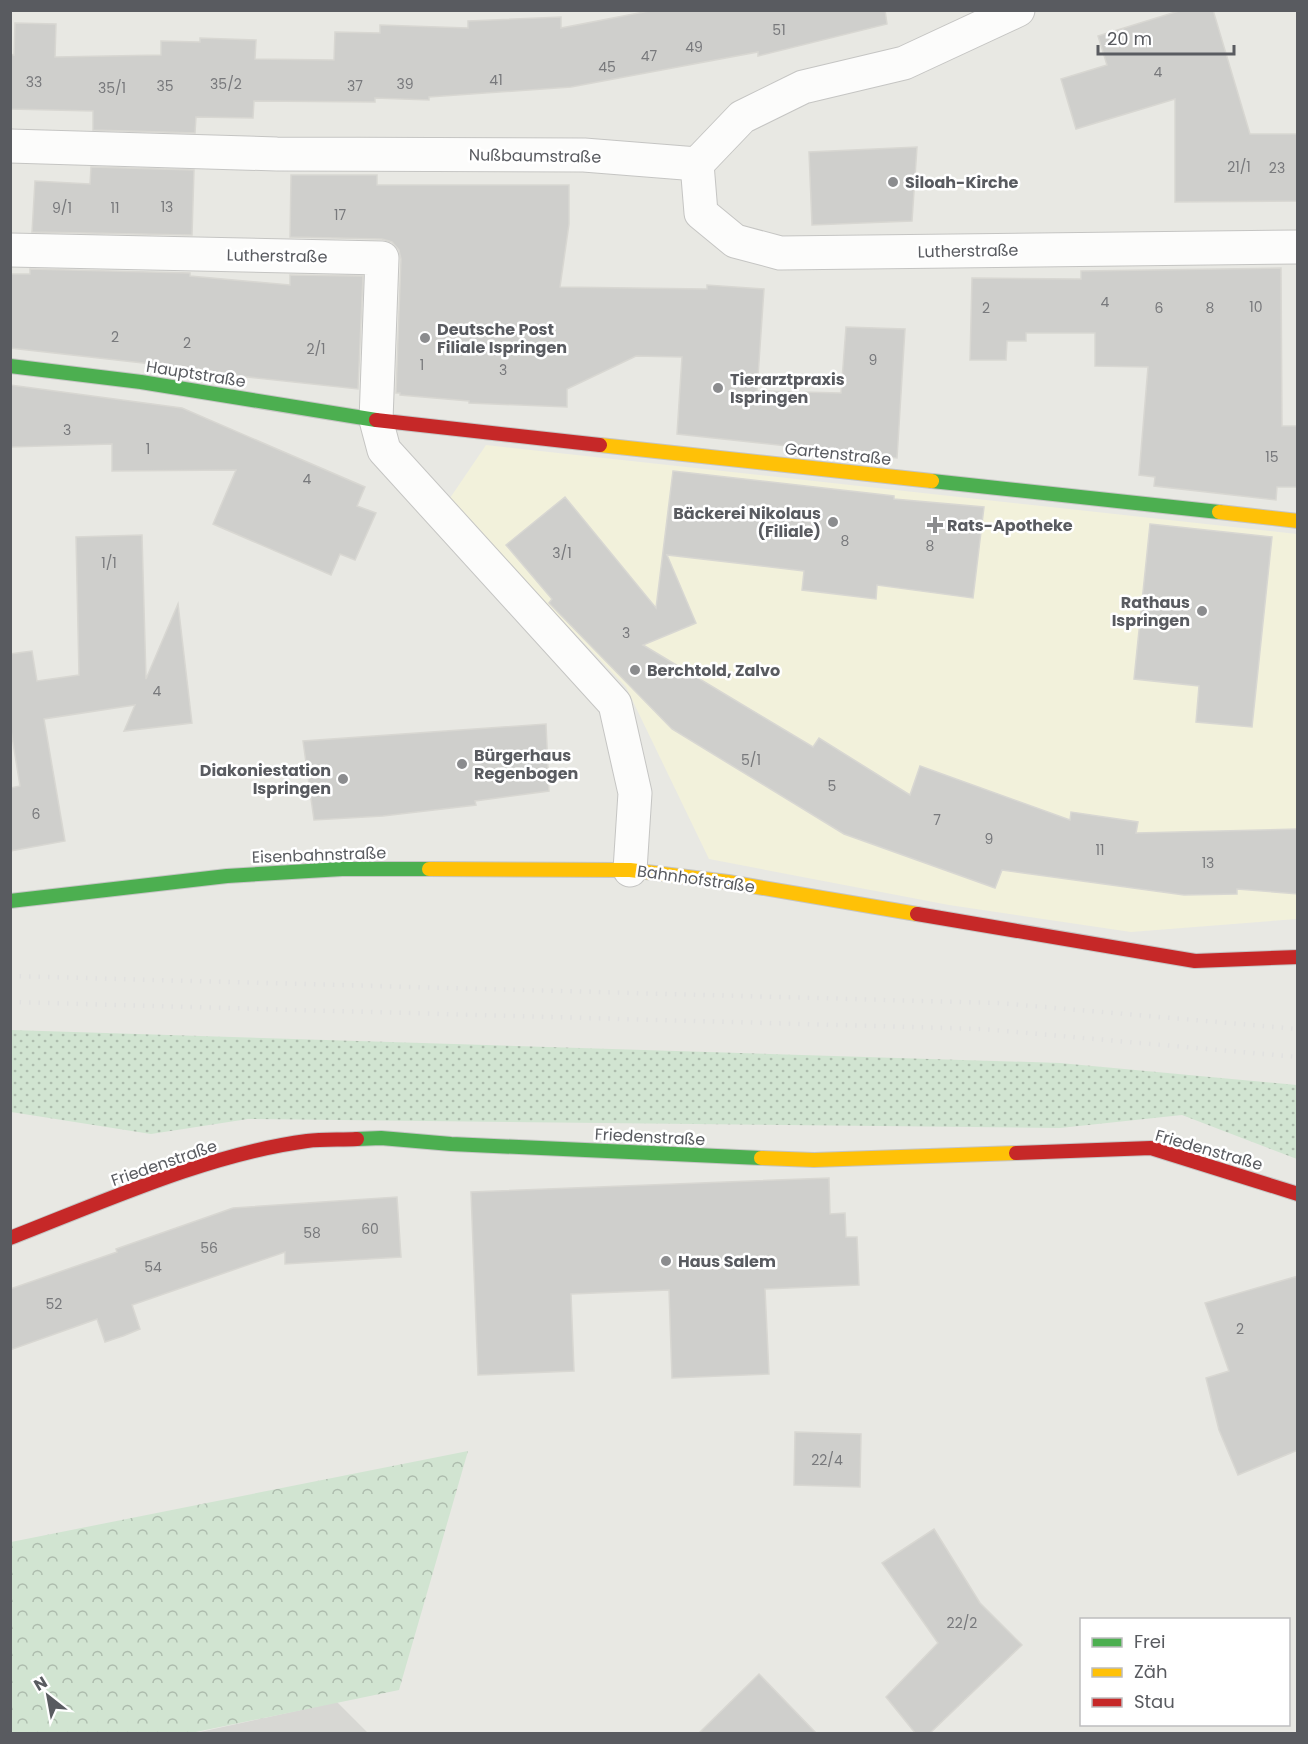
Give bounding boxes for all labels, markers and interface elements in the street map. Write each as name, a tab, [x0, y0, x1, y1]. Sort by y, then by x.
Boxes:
scale bar	[1098, 18, 1234, 56]
house number: 51	[772, 20, 786, 40]
text: 20 m	[1107, 26, 1152, 51]
house number: 49	[685, 37, 703, 57]
house number: 47	[641, 46, 658, 66]
house number: 45	[598, 57, 616, 77]
house number: 4	[1154, 62, 1163, 82]
house number: 41	[489, 70, 503, 90]
house number: 33	[26, 72, 42, 92]
house number: 35/2	[210, 74, 242, 94]
house number: 39	[396, 74, 414, 94]
house number: 35	[156, 76, 174, 96]
house number: 37	[347, 76, 363, 96]
house number: 35/1	[98, 78, 126, 98]
street label: Nußbaumstraße	[469, 143, 602, 169]
house number: 21/1	[1227, 157, 1251, 177]
house number: 23	[1269, 158, 1285, 178]
place label: Siloah-Kirche	[905, 171, 1019, 194]
marker: Siloah-Kirche	[886, 175, 900, 189]
house number: 13	[161, 197, 173, 217]
house number: 9/1	[52, 198, 72, 218]
house number: 11	[111, 198, 119, 218]
house number: 17	[334, 205, 346, 225]
street label: Lutherstraße	[917, 239, 1019, 263]
street label: Lutherstraße	[226, 244, 328, 268]
house number: 4	[1101, 292, 1110, 312]
house number: 10	[1249, 297, 1263, 317]
house number: 2	[982, 298, 990, 318]
house number: 6	[1155, 298, 1164, 318]
house number: 8	[1206, 298, 1215, 318]
place label: Deutsche Post Filiale Ispringen	[437, 318, 567, 359]
house number: 2	[111, 327, 119, 347]
marker: Deutsche Post Filiale Ispringen	[418, 331, 432, 345]
house number: 2	[183, 333, 191, 353]
house number: 2/1	[306, 339, 326, 359]
house number: 9	[869, 350, 877, 370]
street label: Hauptstraße	[145, 355, 248, 393]
house number: 1	[420, 355, 424, 375]
house number: 3	[499, 360, 507, 380]
place label: Tierarztpraxis Ispringen	[730, 368, 845, 409]
marker: Tierarztpraxis Ispringen	[711, 381, 725, 395]
house number: 3	[63, 420, 71, 440]
street label: Gartenstraße	[784, 437, 892, 471]
house number: 1	[146, 439, 150, 459]
house number: 15	[1265, 447, 1279, 467]
house number: 4	[303, 469, 312, 489]
place label: Bäckerei Nikolaus (Filiale)	[673, 502, 821, 543]
place label: Rats-Apotheke	[947, 514, 1073, 537]
marker: Bäckerei Nikolaus (Filiale)	[826, 515, 840, 529]
marker: Rats-Apotheke	[928, 518, 942, 532]
house number: 8	[841, 531, 850, 551]
house number: 8	[926, 536, 935, 556]
house number: 3/1	[552, 543, 572, 563]
house number: 1/1	[101, 553, 117, 573]
place label: Rathaus Ispringen	[1112, 591, 1190, 632]
marker: Rathaus Ispringen	[1195, 604, 1209, 618]
house number: 3	[622, 623, 630, 643]
place label: Berchtold, Zalvo	[647, 659, 780, 682]
marker: Berchtold, Zalvo	[628, 663, 642, 677]
house number: 4	[153, 681, 162, 701]
place label: Bürgerhaus Regenbogen	[474, 744, 578, 785]
house number: 5/1	[741, 750, 761, 770]
marker: Bürgerhaus Regenbogen	[455, 757, 469, 771]
place label: Diakoniestation Ispringen	[200, 759, 331, 800]
marker: Diakoniestation Ispringen	[336, 772, 350, 786]
house number: 5	[828, 776, 836, 796]
house number: 6	[32, 804, 41, 824]
house number: 7	[933, 810, 941, 830]
house number: 9	[985, 829, 993, 849]
house number: 11	[1096, 840, 1104, 860]
street label: Eisenbahnstraße	[251, 841, 387, 869]
house number: 13	[1202, 853, 1214, 873]
street label: Bahnhofstraße	[636, 859, 756, 899]
street label: Friedenstraße	[594, 1123, 706, 1151]
street label: Friedenstraße	[1153, 1124, 1265, 1176]
street label: Friedenstraße	[108, 1134, 220, 1192]
house number: 60	[361, 1219, 379, 1239]
house number: 58	[303, 1223, 321, 1243]
house number: 56	[200, 1238, 218, 1258]
place label: Haus Salem	[678, 1250, 776, 1273]
marker: Haus Salem	[659, 1254, 673, 1268]
house number: 54	[144, 1257, 162, 1277]
house number: 52	[46, 1294, 62, 1314]
house number: 2	[1236, 1319, 1244, 1339]
house number: 22/4	[811, 1450, 843, 1470]
house number: 22/2	[947, 1613, 977, 1633]
legend	[1080, 1618, 1290, 1726]
text: Frei	[1134, 1629, 1165, 1654]
text: Zäh	[1134, 1659, 1167, 1684]
north arrow	[18, 1666, 78, 1726]
text: N	[29, 1671, 52, 1697]
text: Stau	[1134, 1689, 1175, 1714]

